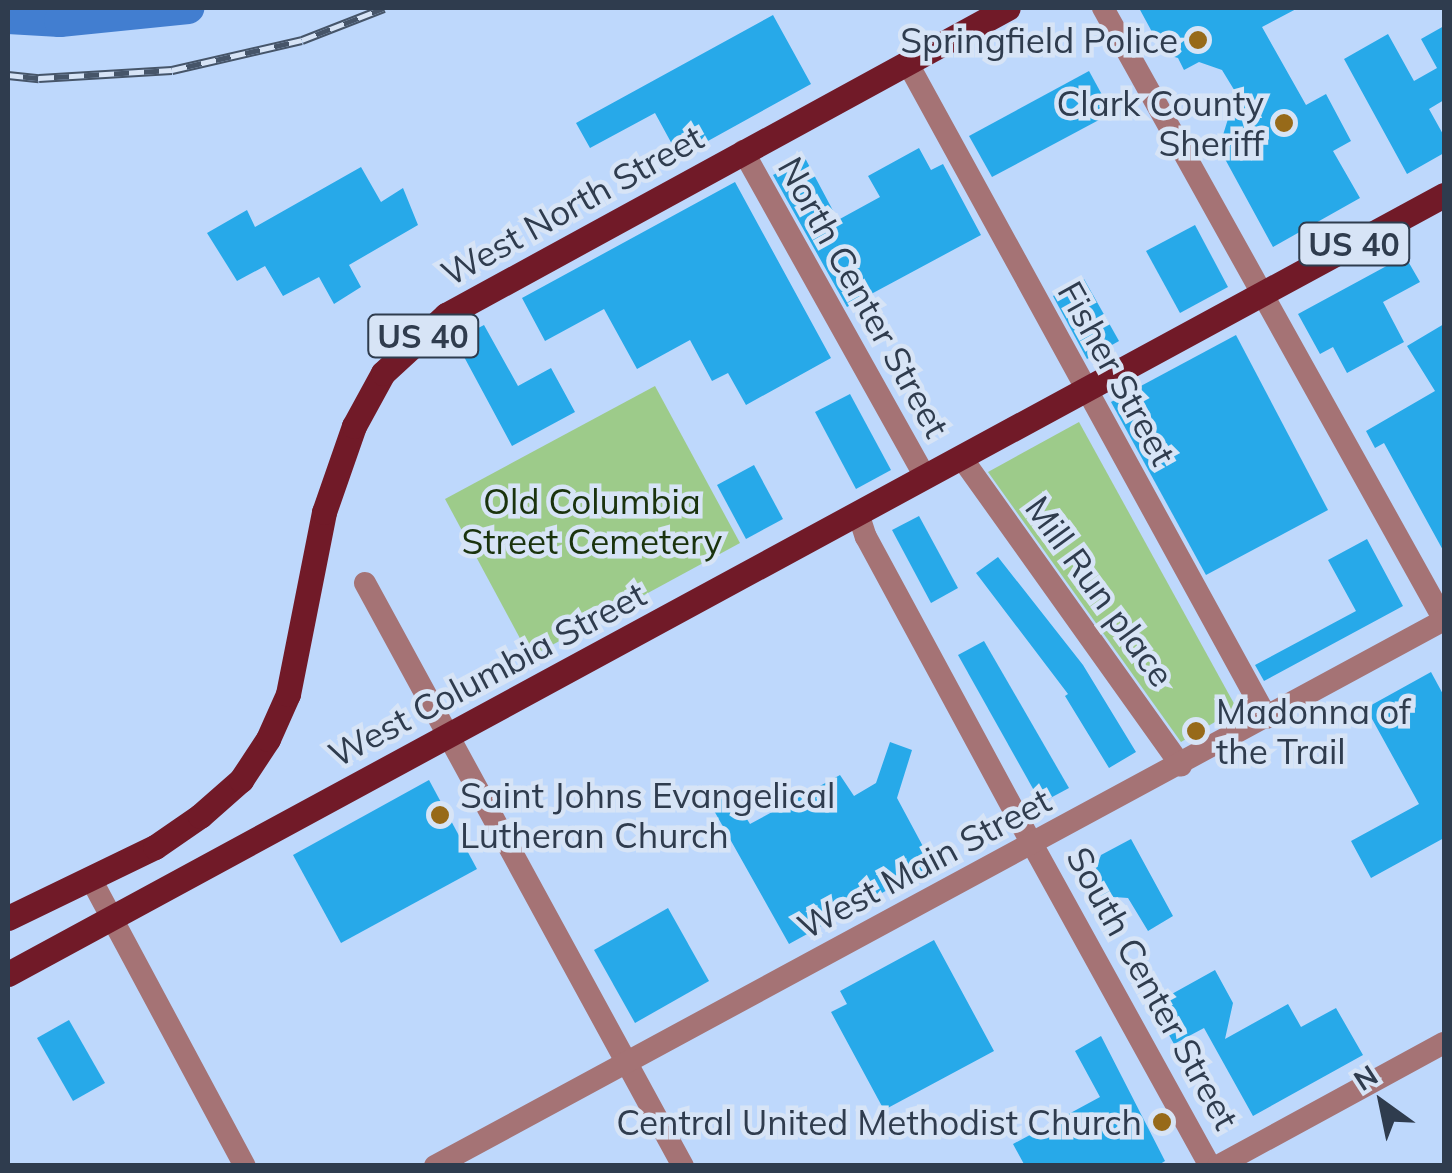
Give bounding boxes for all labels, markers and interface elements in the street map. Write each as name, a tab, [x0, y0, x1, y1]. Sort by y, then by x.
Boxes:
place label: Springfield Police	[900, 19, 1178, 61]
marker: Springfield Police	[1187, 29, 1209, 51]
place label: Clark County Sheriff	[1056, 82, 1264, 164]
marker: Clark County Sheriff	[1273, 112, 1295, 134]
street label: West North Street	[434, 116, 710, 294]
street label: North Center Street	[770, 150, 958, 444]
road number: US 40	[1296, 217, 1412, 271]
street label: Fisher Street	[1049, 274, 1185, 472]
road number: US 40	[366, 309, 480, 363]
park label: Old Columbia Street Cemetery	[462, 480, 722, 562]
street label: Mill Run place	[1017, 488, 1183, 694]
street label: West Columbia Street	[321, 573, 653, 775]
place label: Madonna of the Trail	[1216, 690, 1411, 772]
marker: Madonna of the Trail	[1185, 720, 1207, 742]
place label: Saint Johns Evangelical Lutheran Church	[460, 774, 835, 856]
street label: West Main Street	[790, 779, 1058, 947]
marker: Saint Johns Evangelical Lutheran Church	[429, 804, 451, 826]
street label: South Center Street	[1058, 840, 1248, 1136]
north arrow	[1332, 1053, 1432, 1153]
text: N	[1347, 1057, 1384, 1098]
place label: Central United Methodist Church	[616, 1101, 1142, 1143]
marker: Central United Methodist Church	[1151, 1111, 1173, 1133]

